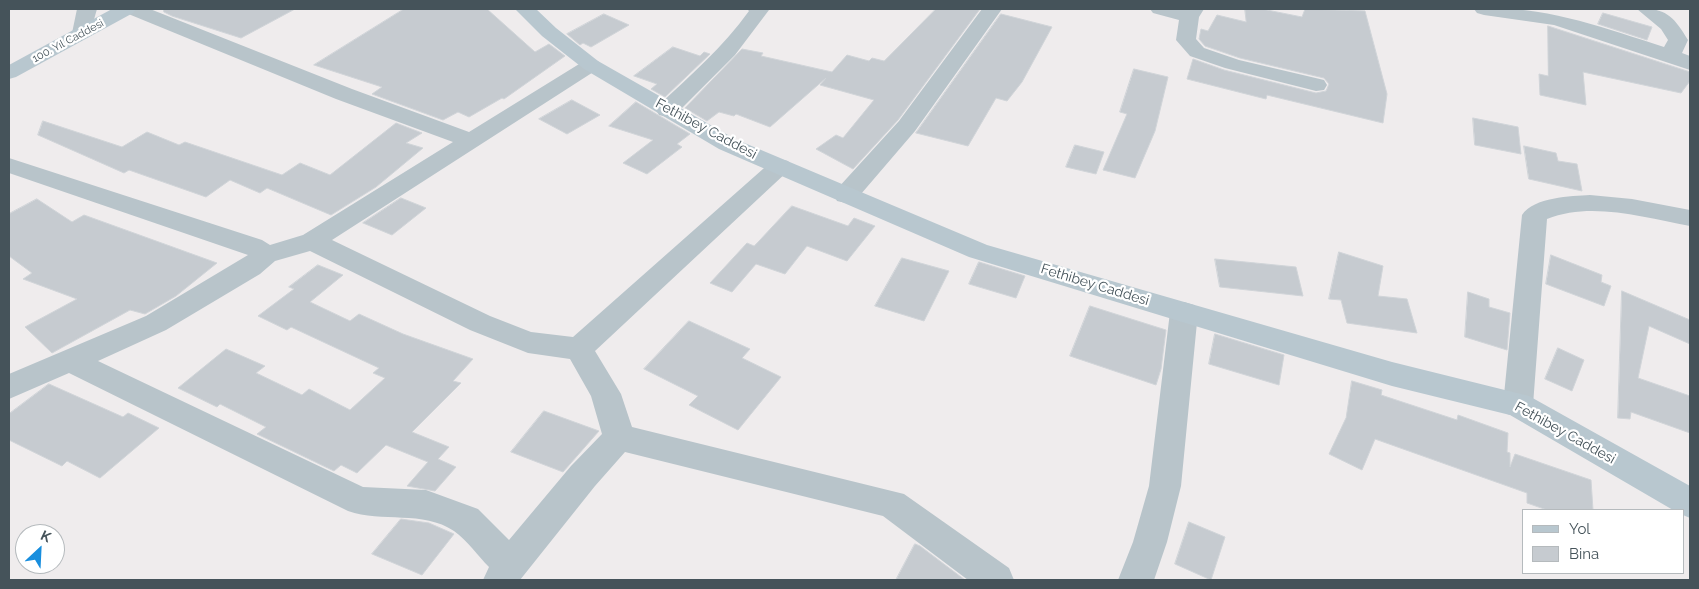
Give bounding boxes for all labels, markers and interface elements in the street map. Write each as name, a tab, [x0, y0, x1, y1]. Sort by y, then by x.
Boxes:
street label: 100. Yıl Caddesi	[30, 17, 106, 65]
street label: Fethibey Caddesi	[652, 95, 760, 163]
street label: Fethibey Caddesi	[1039, 261, 1151, 309]
street label: Fethibey Caddesi	[1512, 398, 1618, 468]
legend	[1522, 509, 1684, 574]
text: Yol	[1569, 520, 1590, 538]
north arrow	[15, 524, 65, 574]
text: K	[38, 527, 54, 546]
text: Bina	[1569, 545, 1599, 563]

